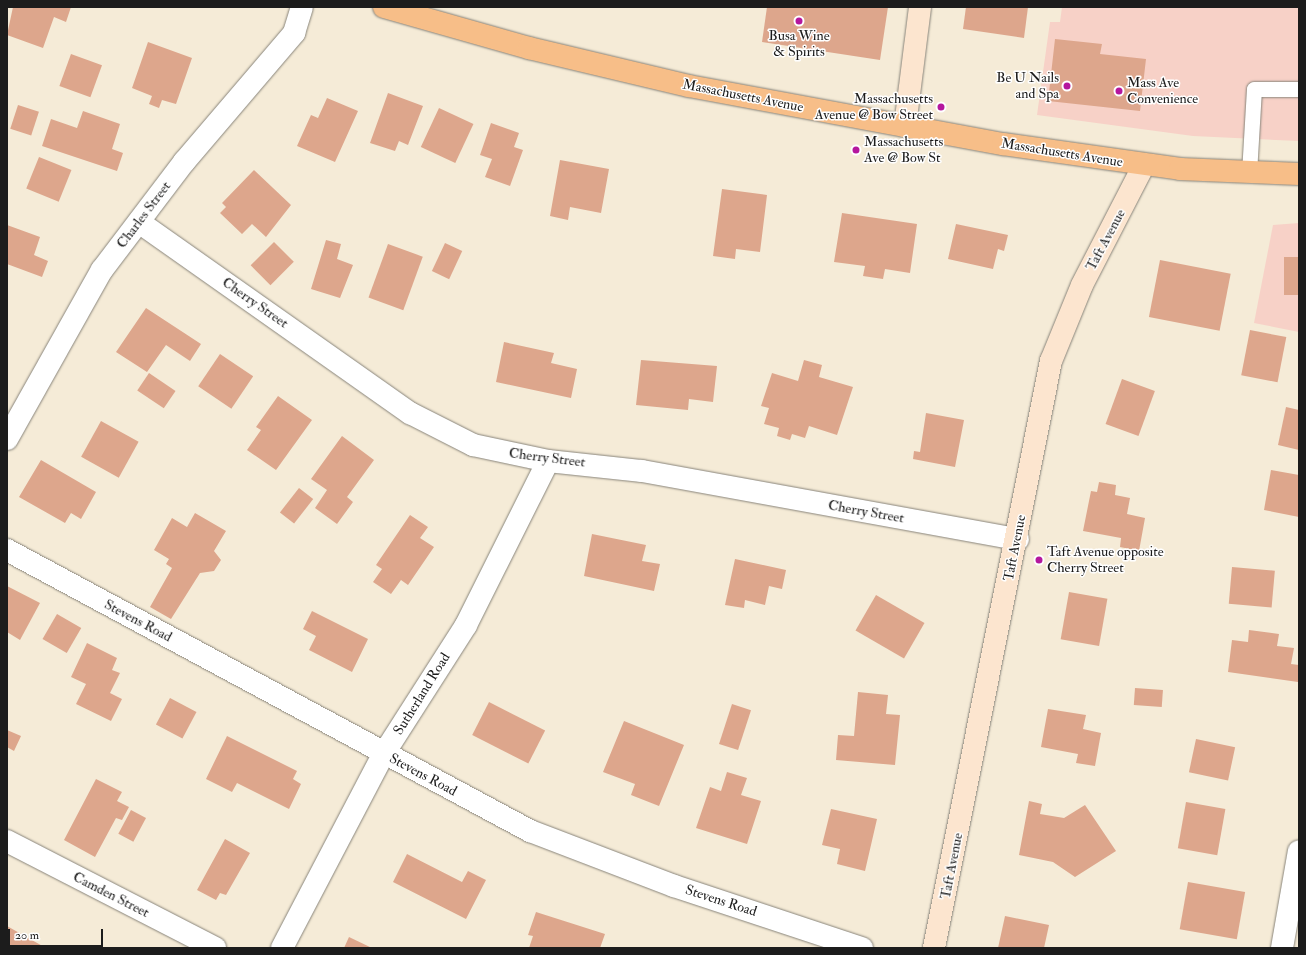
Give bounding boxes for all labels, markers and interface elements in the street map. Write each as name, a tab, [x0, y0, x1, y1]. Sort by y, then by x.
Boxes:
marker: Busa Wine & Spirits	[794, 16, 804, 26]
place label: Busa Wine & Spirits	[769, 28, 829, 60]
place label: Be U Nails and Spa	[996, 70, 1059, 102]
place label: Mass Ave Convenience	[1127, 75, 1198, 108]
street label: Massachusetts Avenue	[681, 76, 805, 116]
marker: Be U Nails and Spa	[1062, 81, 1072, 91]
marker: Mass Ave Convenience	[1114, 86, 1124, 96]
place label: Massachusetts Avenue @ Bow Street	[815, 91, 933, 124]
marker: Massachusetts Avenue @ Bow Street	[936, 102, 946, 112]
place label: Massachusetts Ave @ Bow St	[864, 134, 943, 166]
street label: Massachusetts Avenue	[1000, 135, 1124, 171]
marker: Massachusetts Ave @ Bow St	[851, 145, 861, 155]
street label: Charles Street	[113, 178, 175, 252]
street label: Taft Avenue	[1083, 206, 1129, 274]
street label: Cherry Street	[219, 274, 291, 332]
street label: Cherry Street	[508, 445, 586, 471]
street label: Cherry Street	[827, 497, 905, 527]
street label: Taft Avenue	[1000, 513, 1030, 583]
place label: Taft Avenue opposite Cherry Street	[1047, 544, 1164, 576]
marker: Taft Avenue opposite Cherry Street	[1034, 555, 1044, 565]
street label: Stevens Road	[101, 596, 175, 646]
street label: Sutherland Road	[390, 650, 454, 738]
street label: Stevens Road	[386, 750, 460, 800]
street label: Taft Avenue	[937, 831, 967, 901]
street label: Camden Street	[70, 869, 152, 921]
street label: Stevens Road	[683, 882, 759, 920]
scale bar	[10, 921, 105, 947]
text: 20 m	[15, 928, 39, 943]

